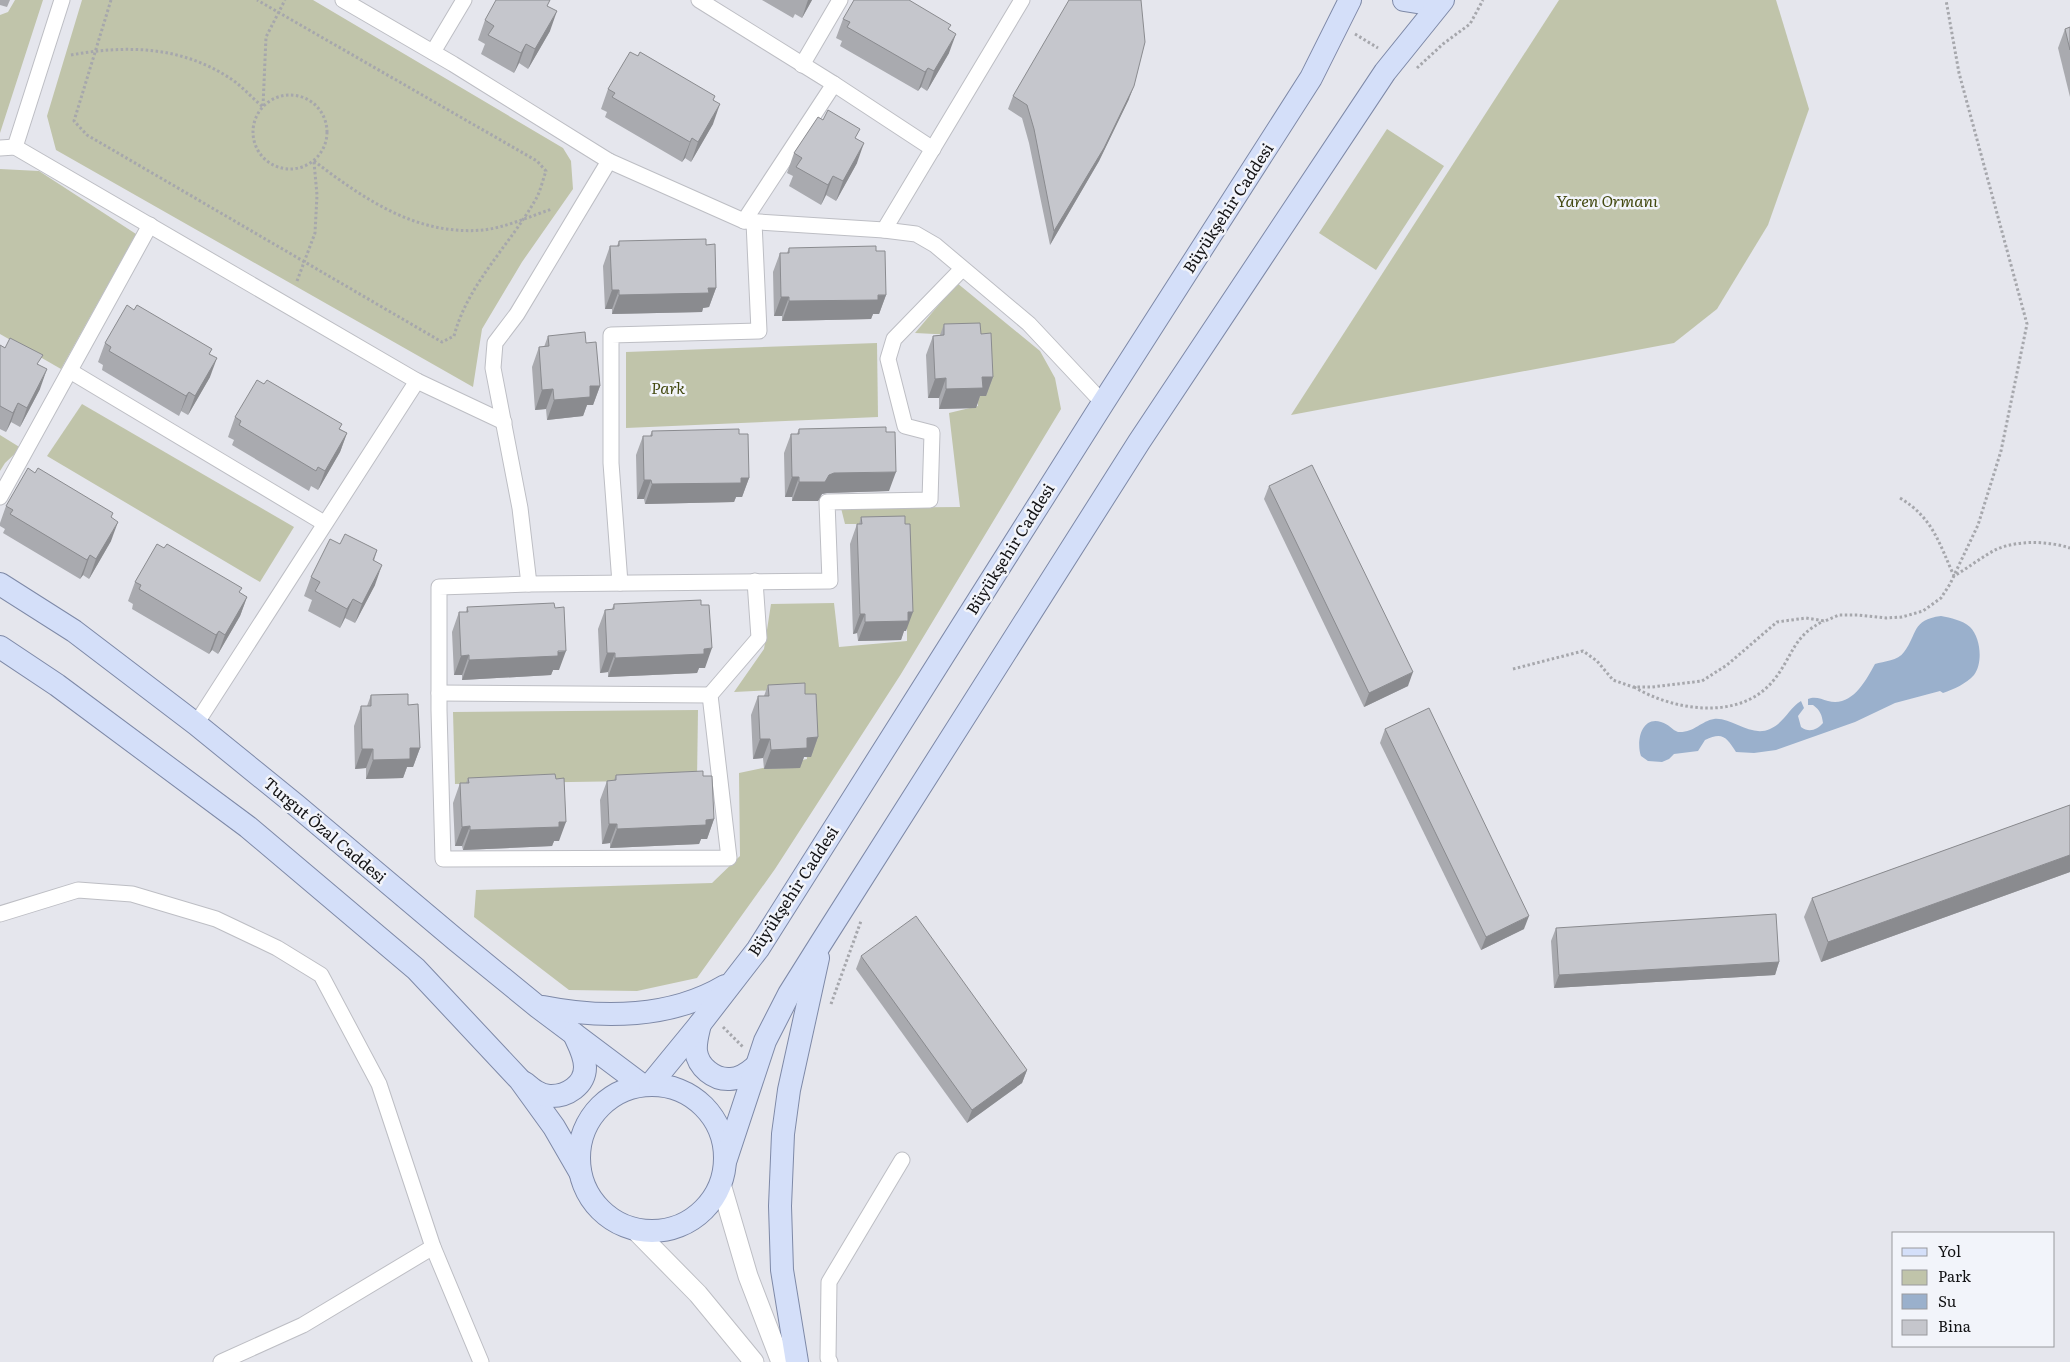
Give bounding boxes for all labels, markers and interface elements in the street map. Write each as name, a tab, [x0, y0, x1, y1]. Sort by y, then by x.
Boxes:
street label: Büyükşehir Caddesi	[1176, 138, 1278, 277]
park label: Yaren Ormanı	[1556, 188, 1658, 212]
park label: Park	[651, 375, 685, 399]
street label: Büyükşehir Caddesi	[959, 478, 1059, 619]
street label: Turgut Özal Caddesi	[259, 771, 392, 888]
street label: Büyükşehir Caddesi	[741, 821, 843, 960]
legend	[1892, 1232, 2055, 1347]
text: Yol	[1938, 1239, 1961, 1262]
text: Park	[1938, 1264, 1972, 1287]
text: Su	[1938, 1289, 1957, 1312]
text: Bina	[1938, 1314, 1972, 1337]

